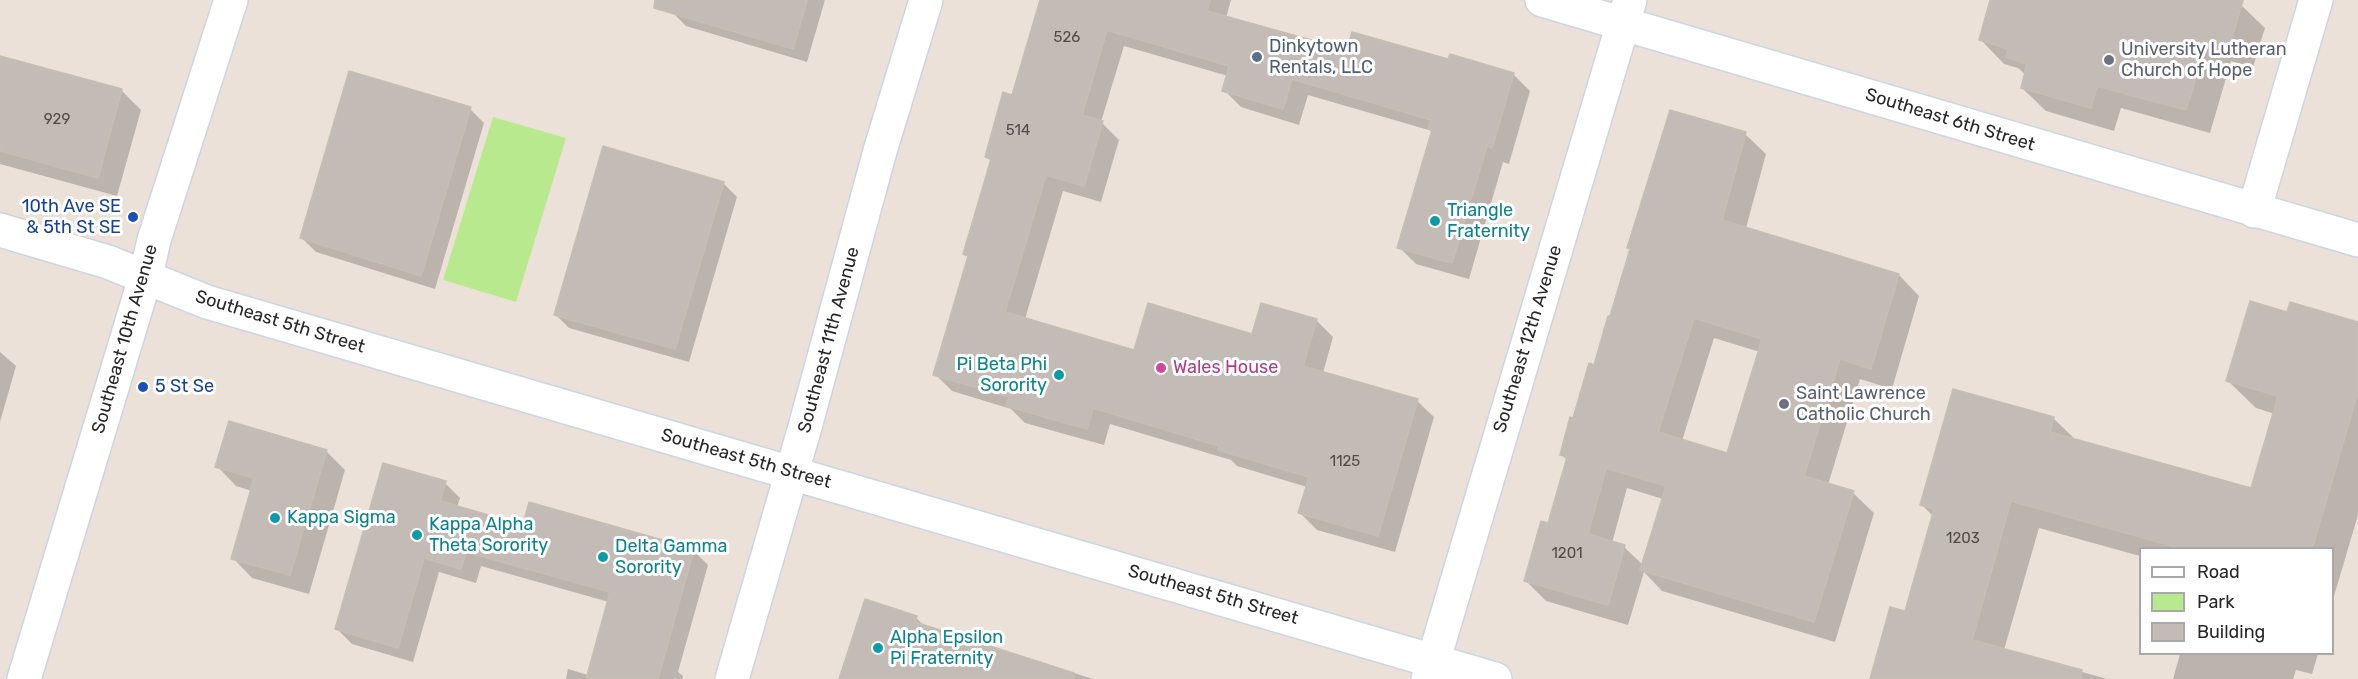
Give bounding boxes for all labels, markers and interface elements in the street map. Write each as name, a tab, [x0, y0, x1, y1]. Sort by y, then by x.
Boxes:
house number: 526	[1054, 29, 1080, 47]
place label: Dinkytown Rentals, LLC	[1269, 36, 1373, 78]
place label: University Lutheran Church of Hope	[2121, 39, 2287, 82]
marker: Dinkytown Rentals, LLC	[1250, 50, 1264, 64]
marker: University Lutheran Church of Hope	[2102, 53, 2116, 67]
street label: Southeast 6th Street	[1863, 84, 2037, 156]
house number: 929	[44, 111, 70, 129]
house number: 514	[1006, 122, 1030, 140]
place label: 10th Ave SE & 5th St SE	[22, 196, 121, 238]
place label: Triangle Fraternity	[1447, 200, 1530, 242]
marker: 10th Ave SE & 5th St SE	[126, 210, 140, 224]
marker: Triangle Fraternity	[1428, 214, 1442, 228]
street label: Southeast 10th Avenue	[88, 242, 162, 436]
street label: Southeast 12th Avenue	[1489, 243, 1567, 435]
street label: Southeast 11th Avenue	[794, 245, 864, 435]
street label: Southeast 5th Street	[193, 286, 367, 358]
place label: Pi Beta Phi Sorority	[956, 354, 1047, 397]
place label: Wales House	[1173, 357, 1278, 379]
marker: Wales House	[1154, 361, 1168, 375]
marker: Pi Beta Phi Sorority	[1052, 368, 1066, 382]
place label: 5 St Se	[155, 376, 214, 398]
marker: 5 St Se	[136, 380, 150, 394]
place label: Saint Lawrence Catholic Church	[1796, 383, 1931, 426]
marker: Saint Lawrence Catholic Church	[1777, 397, 1791, 411]
street label: Southeast 5th Street	[658, 424, 834, 494]
house number: 1125	[1330, 453, 1360, 471]
place label: Kappa Sigma	[287, 507, 396, 529]
marker: Kappa Sigma	[268, 511, 282, 525]
place label: Kappa Alpha Theta Sorority	[429, 514, 548, 556]
marker: Kappa Alpha Theta Sorority	[410, 528, 424, 542]
house number: 1203	[1946, 530, 1980, 548]
place label: Delta Gamma Sorority	[615, 536, 727, 578]
house number: 1201	[1551, 545, 1583, 563]
legend	[2139, 547, 2334, 655]
marker: Delta Gamma Sorority	[596, 550, 610, 564]
street label: Southeast 5th Street	[1125, 560, 1301, 630]
text: Road	[2197, 561, 2240, 583]
text: Park	[2197, 591, 2234, 613]
text: Building	[2197, 621, 2265, 643]
place label: Alpha Epsilon Pi Fraternity	[890, 627, 1003, 670]
marker: Alpha Epsilon Pi Fraternity	[871, 641, 885, 655]

